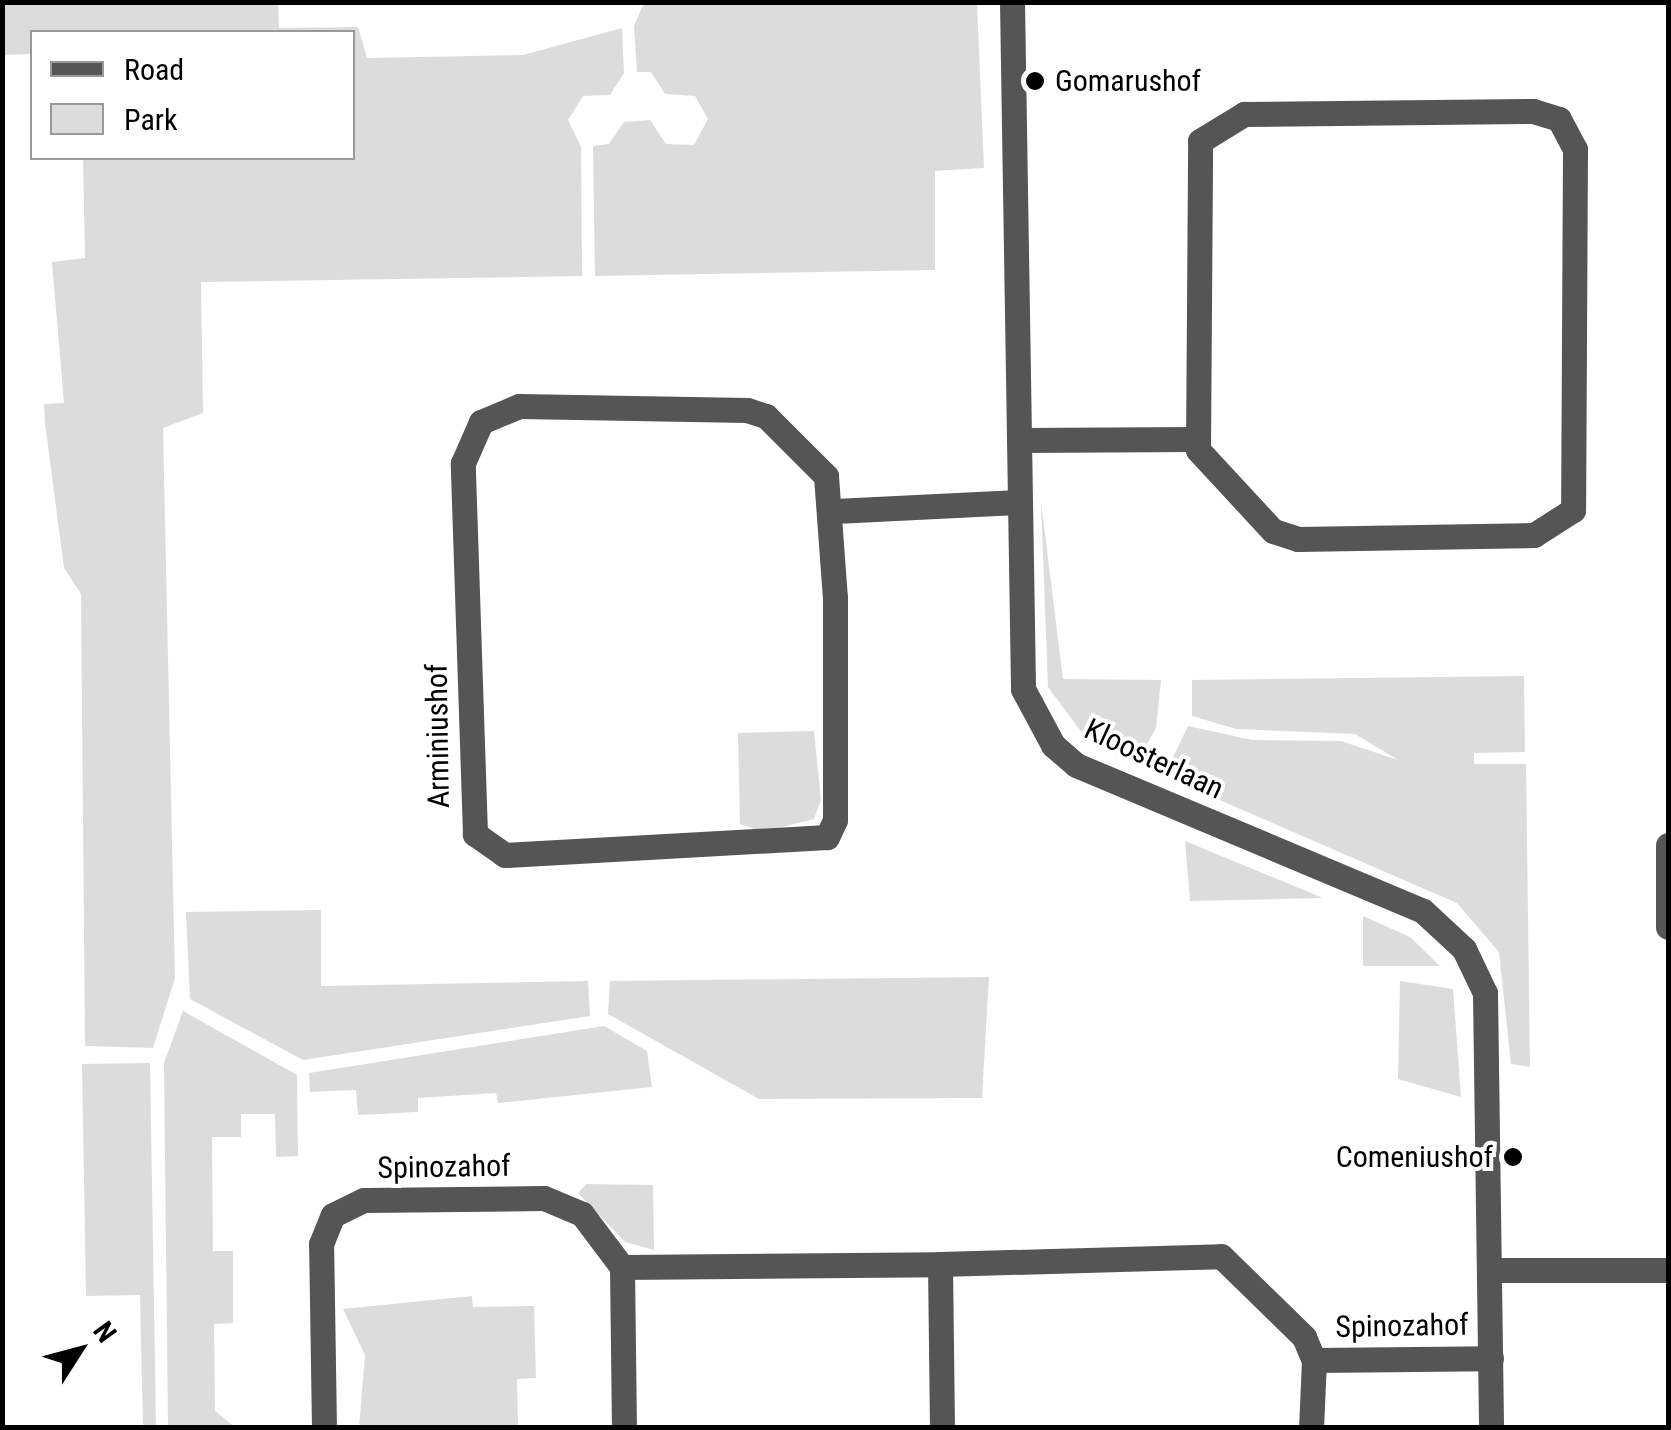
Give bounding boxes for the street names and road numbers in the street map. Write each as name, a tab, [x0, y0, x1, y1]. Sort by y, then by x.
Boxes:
street label: Arminiushof	[419, 663, 457, 809]
street label: Kloosterlaan	[1079, 711, 1229, 807]
street label: Spinozahof	[377, 1148, 511, 1186]
street label: Spinozahof	[1335, 1307, 1469, 1345]

